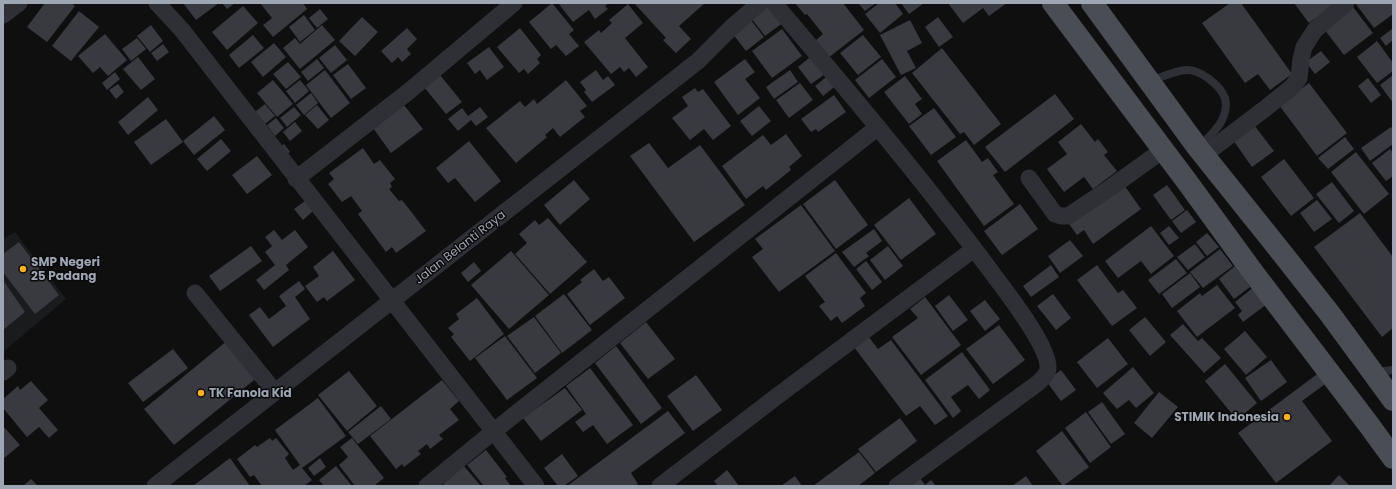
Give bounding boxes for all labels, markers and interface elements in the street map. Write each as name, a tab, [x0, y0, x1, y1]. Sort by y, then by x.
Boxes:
street label: Jalan Belanti Raya	[411, 206, 509, 287]
place label: SMP Negeri 25 Padang	[31, 253, 100, 284]
marker: SMP Negeri 25 Padang	[18, 264, 28, 274]
place label: TK Fanola Kid	[209, 384, 292, 401]
marker: TK Fanola Kid	[196, 388, 206, 398]
place label: STIMIK Indonesia	[1174, 408, 1279, 425]
marker: STIMIK Indonesia	[1282, 412, 1292, 422]

